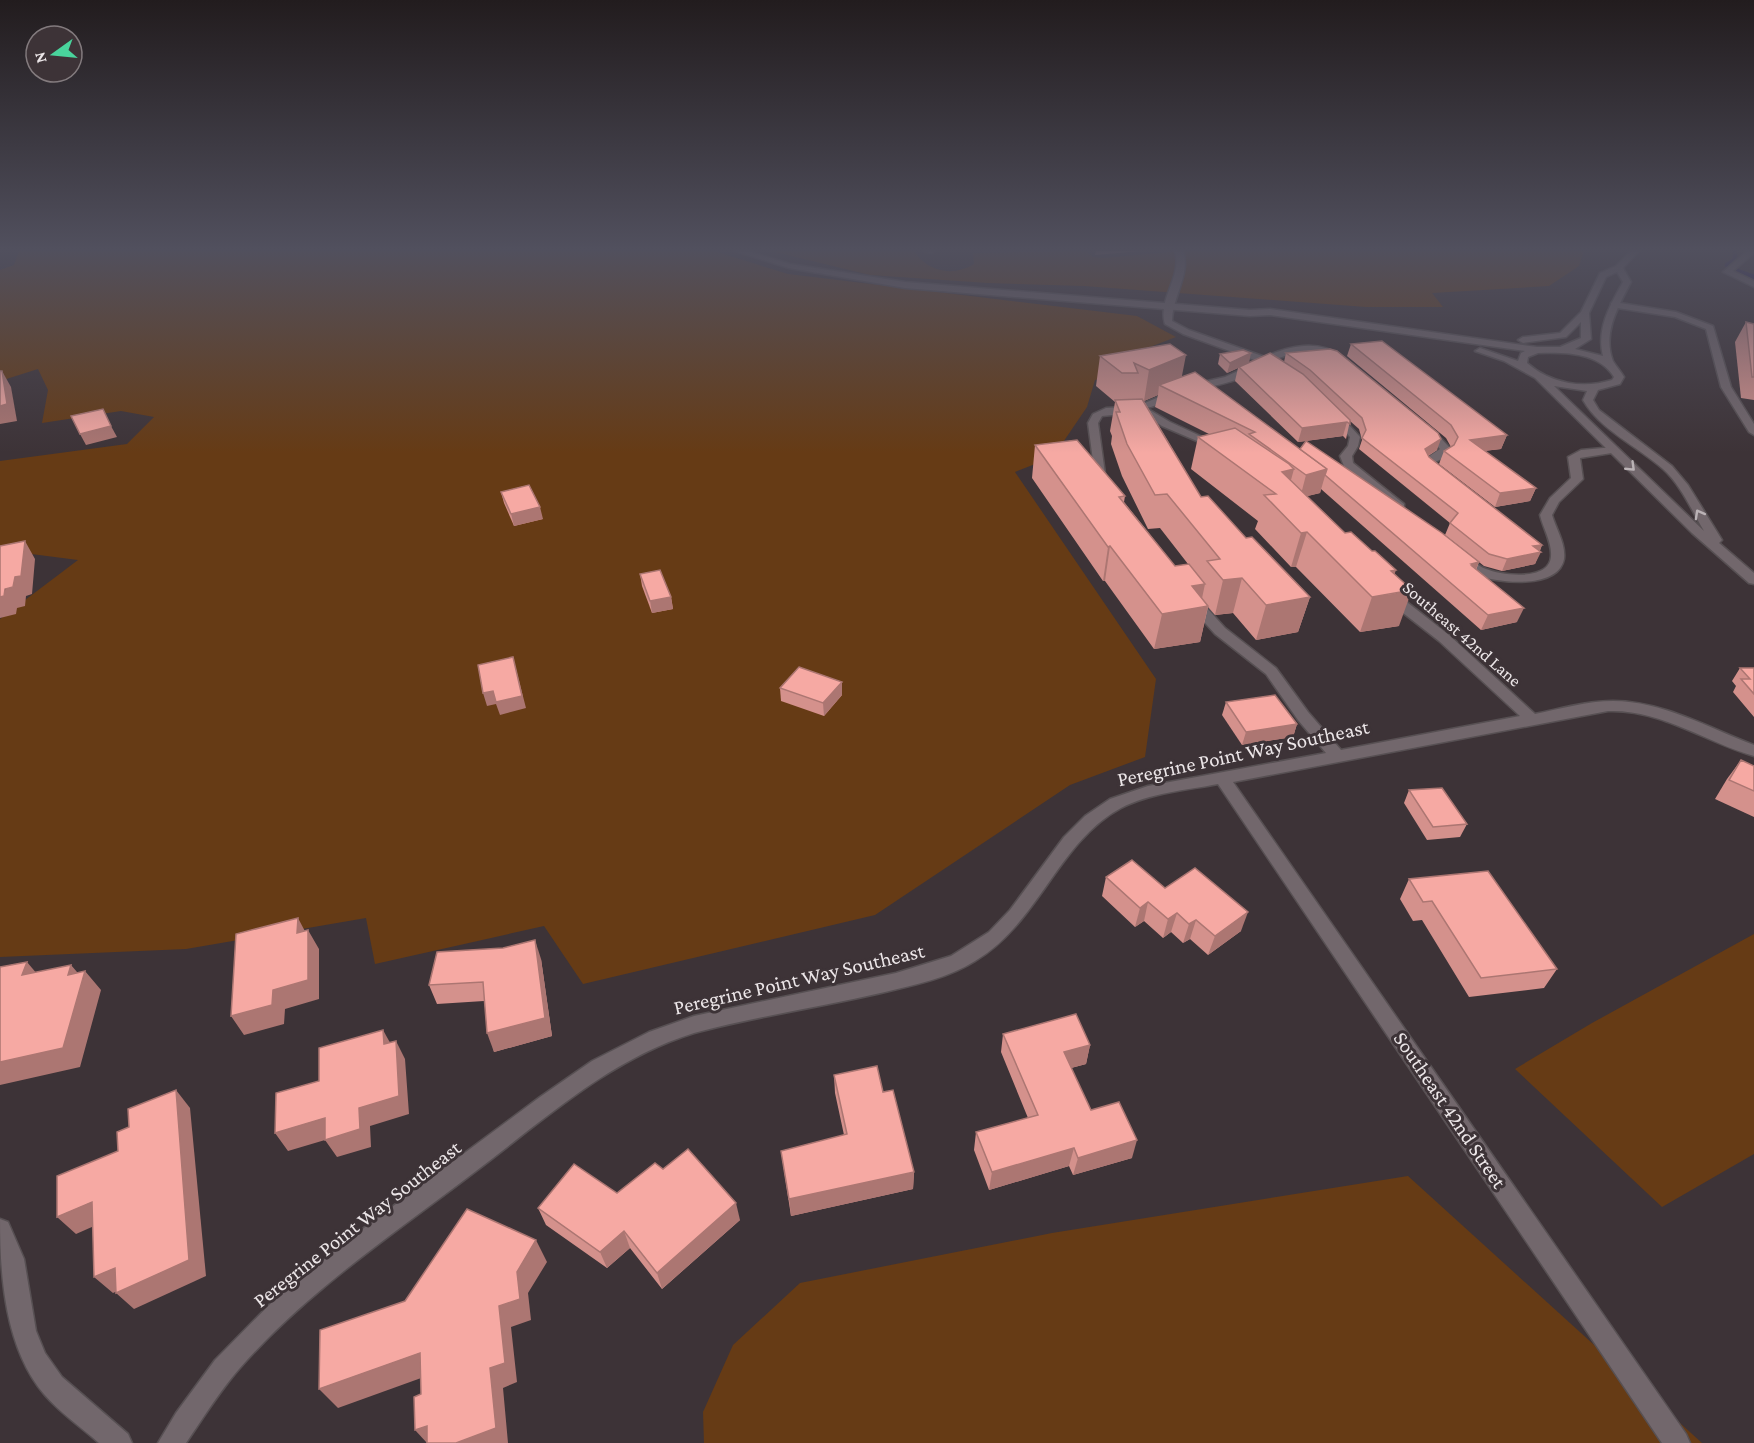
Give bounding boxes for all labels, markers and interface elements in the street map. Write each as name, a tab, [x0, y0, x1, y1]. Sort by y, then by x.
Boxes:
north arrow	[24, 24, 84, 84]
text: N	[30, 50, 50, 65]
one-way arrow	[1623, 459, 1634, 470]
one-way arrow	[1695, 510, 1706, 520]
street label: Southeast 42nd Lane	[1399, 577, 1525, 691]
street label: Peregrine Point Way Southeast	[1115, 714, 1372, 791]
street label: Peregrine Point Way Southeast	[671, 938, 928, 1020]
street label: Southeast 42nd Street	[1389, 1027, 1512, 1194]
street label: Peregrine Point Way Southeast	[248, 1135, 466, 1312]

